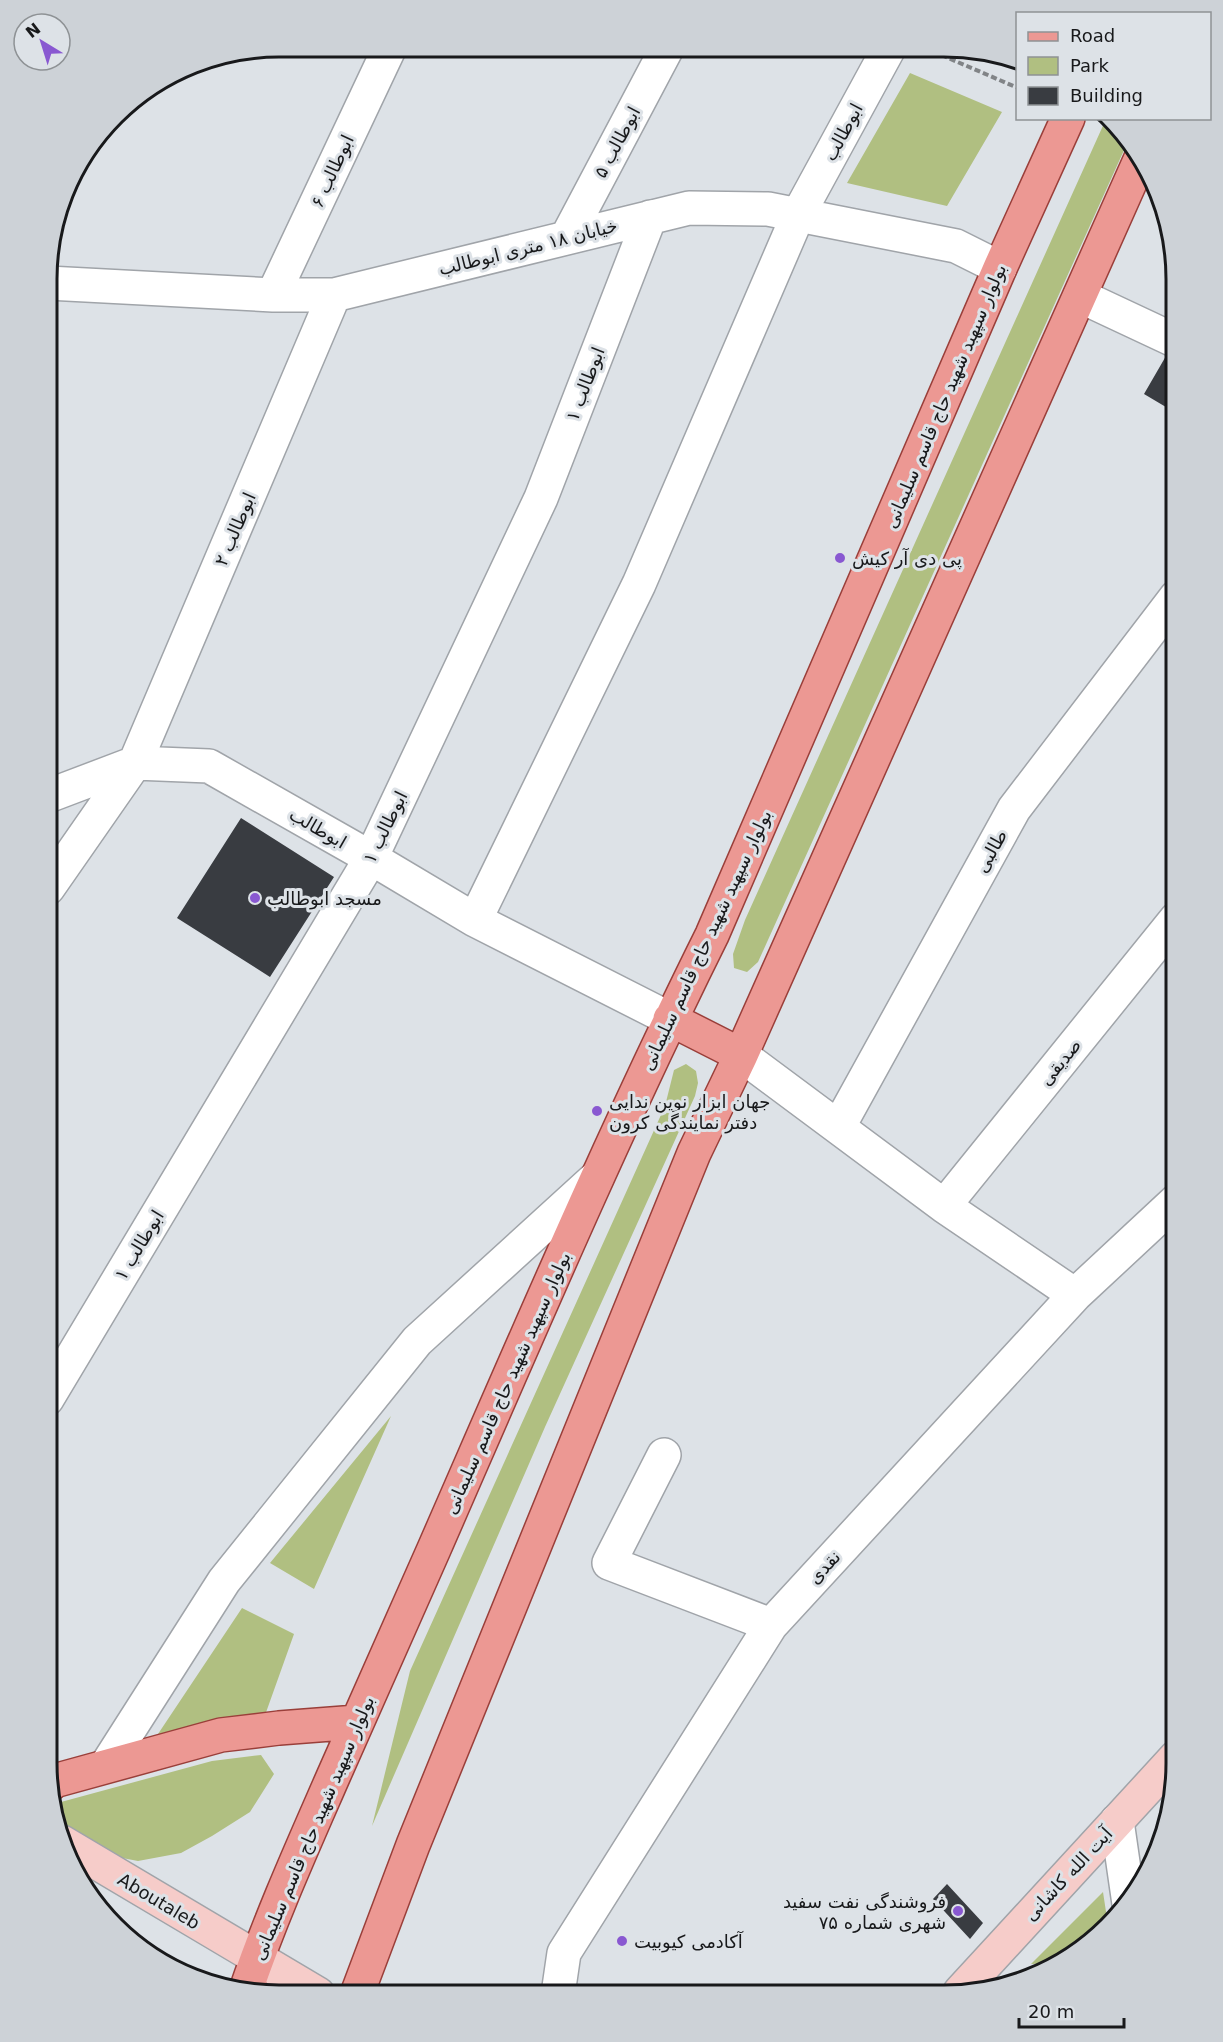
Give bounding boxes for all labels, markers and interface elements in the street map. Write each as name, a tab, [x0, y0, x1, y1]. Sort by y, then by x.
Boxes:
north arrow	[12, 12, 72, 72]
legend	[1016, 12, 1211, 120]
text: N	[22, 19, 44, 42]
text: Road	[1070, 25, 1115, 46]
text: Park	[1070, 55, 1109, 76]
text: Building	[1070, 85, 1143, 106]
street label: ابوطالب	[819, 100, 868, 165]
street label: ابوطالب ۵	[589, 103, 645, 182]
street label: ابوطالب ۶	[306, 131, 359, 211]
street label: خیابان ۱۸ متری ابوطالب	[436, 215, 620, 280]
street label: بولوار سپهبد شهید حاج قاسم سلیمانی	[880, 261, 1011, 532]
street label: ابوطالب ۱	[561, 344, 610, 424]
street label: ابوطالب ۲	[210, 489, 261, 569]
place label: پی دی آر کیش	[852, 547, 962, 570]
marker: پی دی آر کیش	[833, 551, 847, 565]
street label: ابوطالب ۱	[359, 787, 412, 867]
street label: ابوطالب	[285, 803, 350, 854]
street label: بولوار سپهبد شهید حاج قاسم سلیمانی	[636, 806, 777, 1074]
street label: طالبی	[971, 826, 1011, 876]
place label: مسجد ابوطالب	[267, 888, 382, 910]
marker: مسجد ابوطالب	[248, 891, 262, 905]
street label: صدیقی	[1035, 1034, 1085, 1090]
place label: جهان ابزار نوین ندایی دفتر نمایندگی کرون	[609, 1091, 770, 1134]
marker: جهان ابزار نوین ندایی دفتر نمایندگی کرون	[590, 1104, 604, 1118]
street label: ابوطالب ۱	[110, 1206, 169, 1284]
street label: بولوار سپهبد شهید حاج قاسم سلیمانی	[439, 1248, 575, 1518]
street label: نقدی	[803, 1546, 845, 1588]
street label: بولوار سپهبد شهید حاج قاسم سلیمانی	[248, 1693, 379, 1964]
street label: آیت الله کاشانی	[1019, 1822, 1117, 1925]
street label: Aboutaleb	[114, 1868, 204, 1934]
place label: فروشندگی نفت سفید شهری شماره ۷۵	[783, 1891, 946, 1934]
marker: فروشندگی نفت سفید شهری شماره ۷۵	[951, 1904, 965, 1918]
place label: آکادمی کیوبیت	[634, 1930, 744, 1953]
marker: آکادمی کیوبیت	[615, 1934, 629, 1948]
scale bar	[1019, 1991, 1124, 2029]
text: 20 m	[1028, 2001, 1074, 2022]

